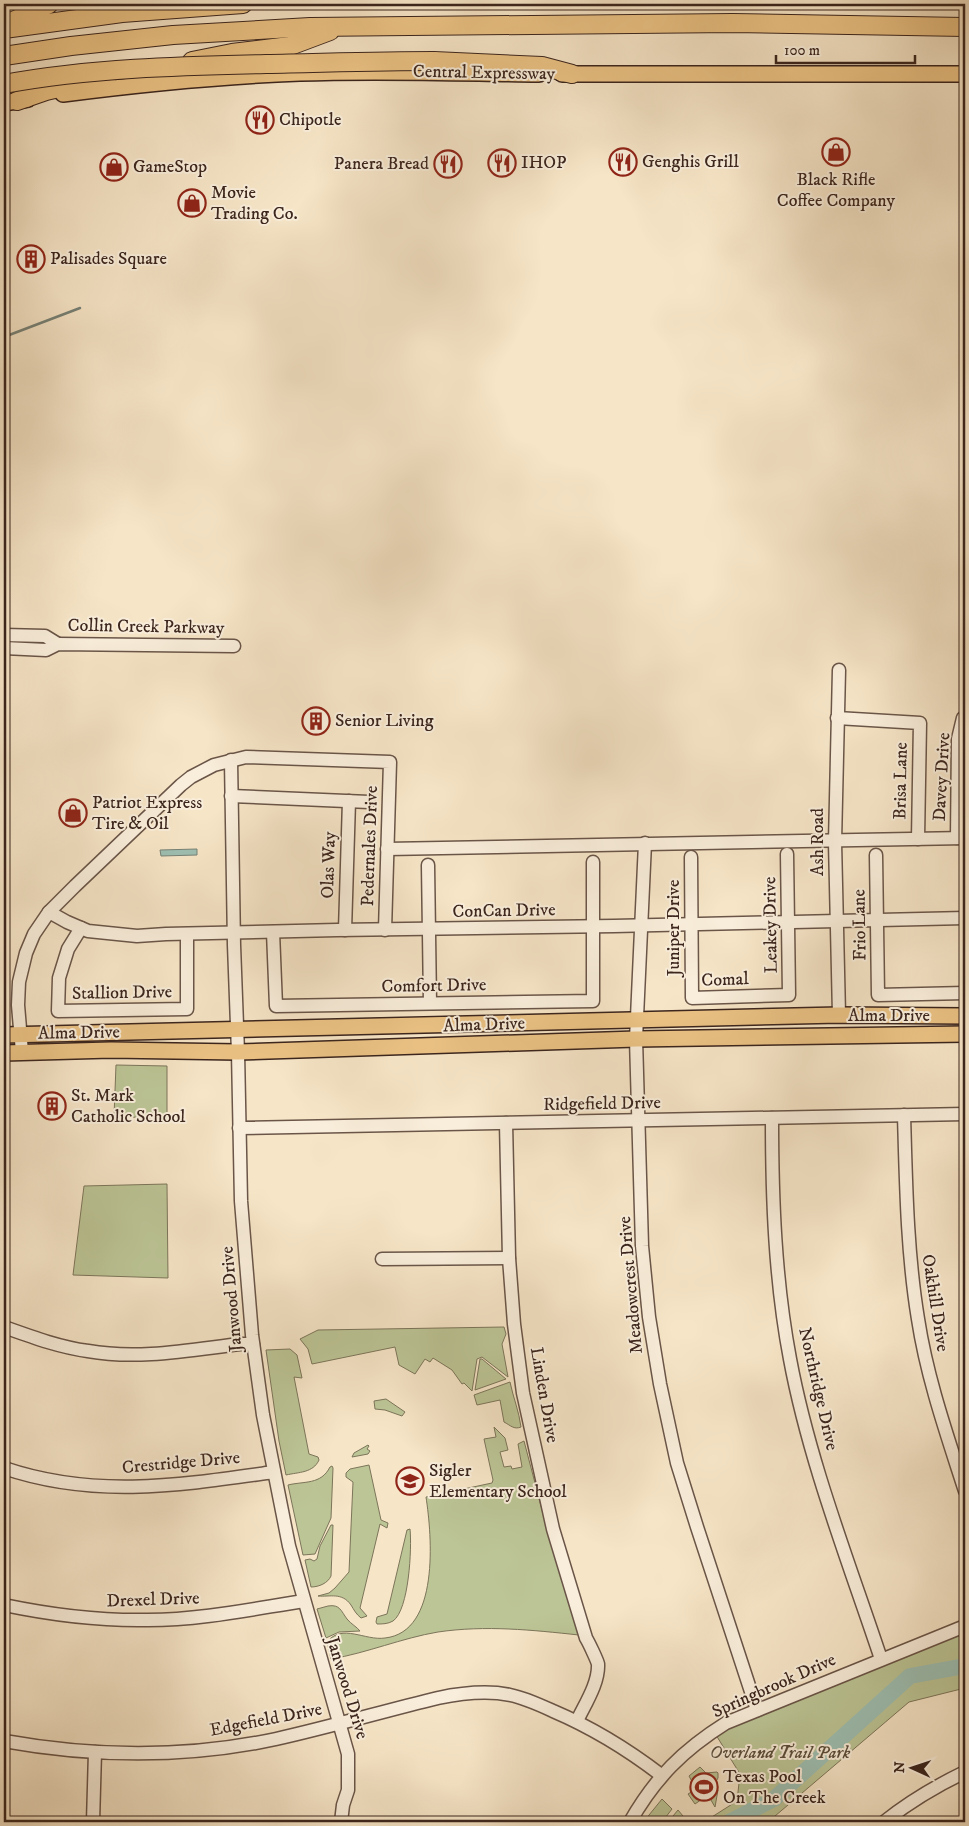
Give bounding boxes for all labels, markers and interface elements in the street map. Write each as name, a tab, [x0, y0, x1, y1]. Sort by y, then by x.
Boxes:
scale bar	[776, 32, 915, 64]
text: 100 m	[784, 41, 820, 60]
street label: Central Expressway	[413, 61, 556, 85]
restaurant icon: Chipotle	[245, 105, 275, 135]
place label: Chipotle	[279, 109, 341, 131]
shop icon: Black Rifle Coffee Company	[821, 137, 851, 167]
restaurant icon: Genghis Grill	[608, 147, 638, 177]
restaurant icon: IHOP	[487, 148, 517, 178]
restaurant icon: Panera Bread	[433, 149, 463, 179]
place label: Genghis Grill	[642, 151, 739, 173]
shop icon: GameStop	[99, 152, 129, 182]
place label: IHOP	[521, 152, 566, 174]
place label: Panera Bread	[334, 153, 429, 175]
place label: GameStop	[133, 156, 207, 178]
place label: Black Rifle Coffee Company	[777, 169, 896, 212]
place label: Movie Trading Co.	[211, 182, 298, 225]
shop icon: Movie Trading Co.	[177, 188, 207, 218]
building icon: Palisades Square	[16, 244, 46, 274]
place label: Palisades Square	[50, 248, 167, 270]
street label: Collin Creek Parkway	[67, 615, 225, 639]
building icon: Senior Living	[301, 706, 331, 736]
place label: Senior Living	[335, 710, 434, 732]
street label: Davey Drive	[929, 732, 955, 822]
street label: Brisa Lane	[889, 742, 913, 820]
street label: Pedernales Drive	[357, 785, 383, 907]
place label: Patriot Express Tire & Oil	[92, 792, 202, 835]
shop icon: Patriot Express Tire & Oil	[58, 798, 88, 828]
street label: Ash Road	[807, 808, 829, 876]
street label: Olas Way	[317, 831, 341, 899]
street label: Leakey Drive	[759, 876, 783, 974]
street label: Juniper Drive	[663, 880, 685, 978]
street label: Frio Lane	[848, 889, 872, 961]
street label: ConCan Drive	[452, 899, 556, 923]
street label: Comal	[701, 968, 750, 992]
street label: Comfort Drive	[381, 974, 487, 998]
street label: Stallion Drive	[72, 981, 172, 1005]
street label: Alma Drive	[848, 1005, 930, 1027]
street label: Alma Drive	[443, 1013, 525, 1037]
street label: Alma Drive	[38, 1021, 120, 1045]
place label: St. Mark Catholic School	[71, 1085, 186, 1128]
building icon: St. Mark Catholic School	[37, 1091, 67, 1121]
street label: Ridgefield Drive	[543, 1092, 661, 1116]
street label: Meadowcrest Drive	[614, 1215, 648, 1355]
street label: Janwood Drive	[216, 1245, 248, 1355]
street label: Oakhill Drive	[916, 1253, 954, 1353]
street label: Northridge Drive	[793, 1325, 843, 1453]
street label: Linden Drive	[525, 1345, 563, 1445]
street label: Crestridge Drive	[121, 1447, 241, 1479]
place label: Sigler Elementary School	[429, 1460, 567, 1503]
school or university icon: Sigler Elementary School	[395, 1466, 425, 1496]
street label: Drexel Drive	[106, 1587, 200, 1613]
street label: Janwood Drive	[320, 1632, 373, 1742]
street label: Springbrook Drive	[709, 1649, 839, 1723]
street label: Edgefield Drive	[208, 1698, 324, 1742]
park label: Overland Trail Park	[710, 1742, 851, 1764]
north arrow	[886, 1744, 936, 1794]
text: N	[891, 1761, 909, 1774]
place label: Texas Pool On The Creek	[723, 1766, 826, 1809]
sports icon: Texas Pool On The Creek	[689, 1772, 719, 1802]

